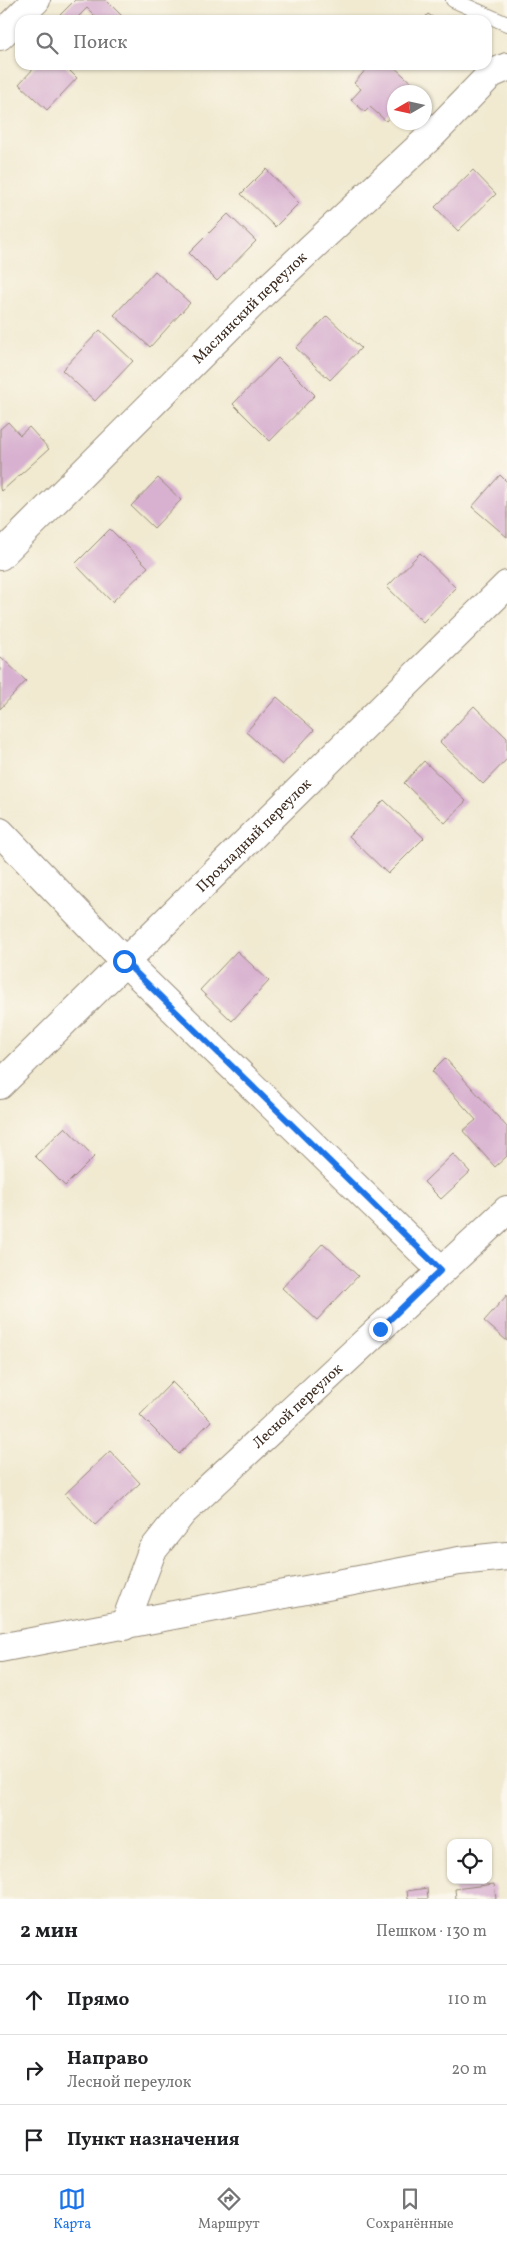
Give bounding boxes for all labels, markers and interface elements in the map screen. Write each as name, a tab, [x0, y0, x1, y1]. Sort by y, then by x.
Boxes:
search box	[15, 15, 492, 70]
icon: search	[33, 29, 61, 57]
text: Поиск	[73, 30, 127, 56]
north arrow	[387, 85, 432, 130]
street label: Маслянский переулок	[189, 248, 312, 370]
street label: Прохладный переулок	[192, 774, 317, 898]
route start	[113, 950, 136, 973]
route end	[369, 1318, 392, 1341]
street label: Лесной переулок	[248, 1359, 348, 1454]
map controls	[447, 1839, 492, 1884]
button: locate	[447, 1839, 492, 1884]
text: 2 мин	[20, 1917, 78, 1946]
text: Пешком · 130 m	[376, 1921, 487, 1943]
icon: ahead	[20, 1986, 48, 2014]
text: Прямо	[67, 1987, 129, 2013]
text: 110 m	[448, 1989, 487, 2011]
text: Направо	[67, 2046, 149, 2072]
icon: right	[20, 2056, 48, 2084]
text: 20 m	[452, 2059, 487, 2081]
text: Лесной переулок	[67, 2072, 191, 2094]
icon: arrive	[20, 2126, 48, 2154]
text: Пункт назначения	[67, 2127, 240, 2153]
tab: Карта	[53, 2185, 91, 2234]
tab: Маршрут	[198, 2185, 260, 2234]
tab: Сохранённые	[366, 2185, 454, 2234]

